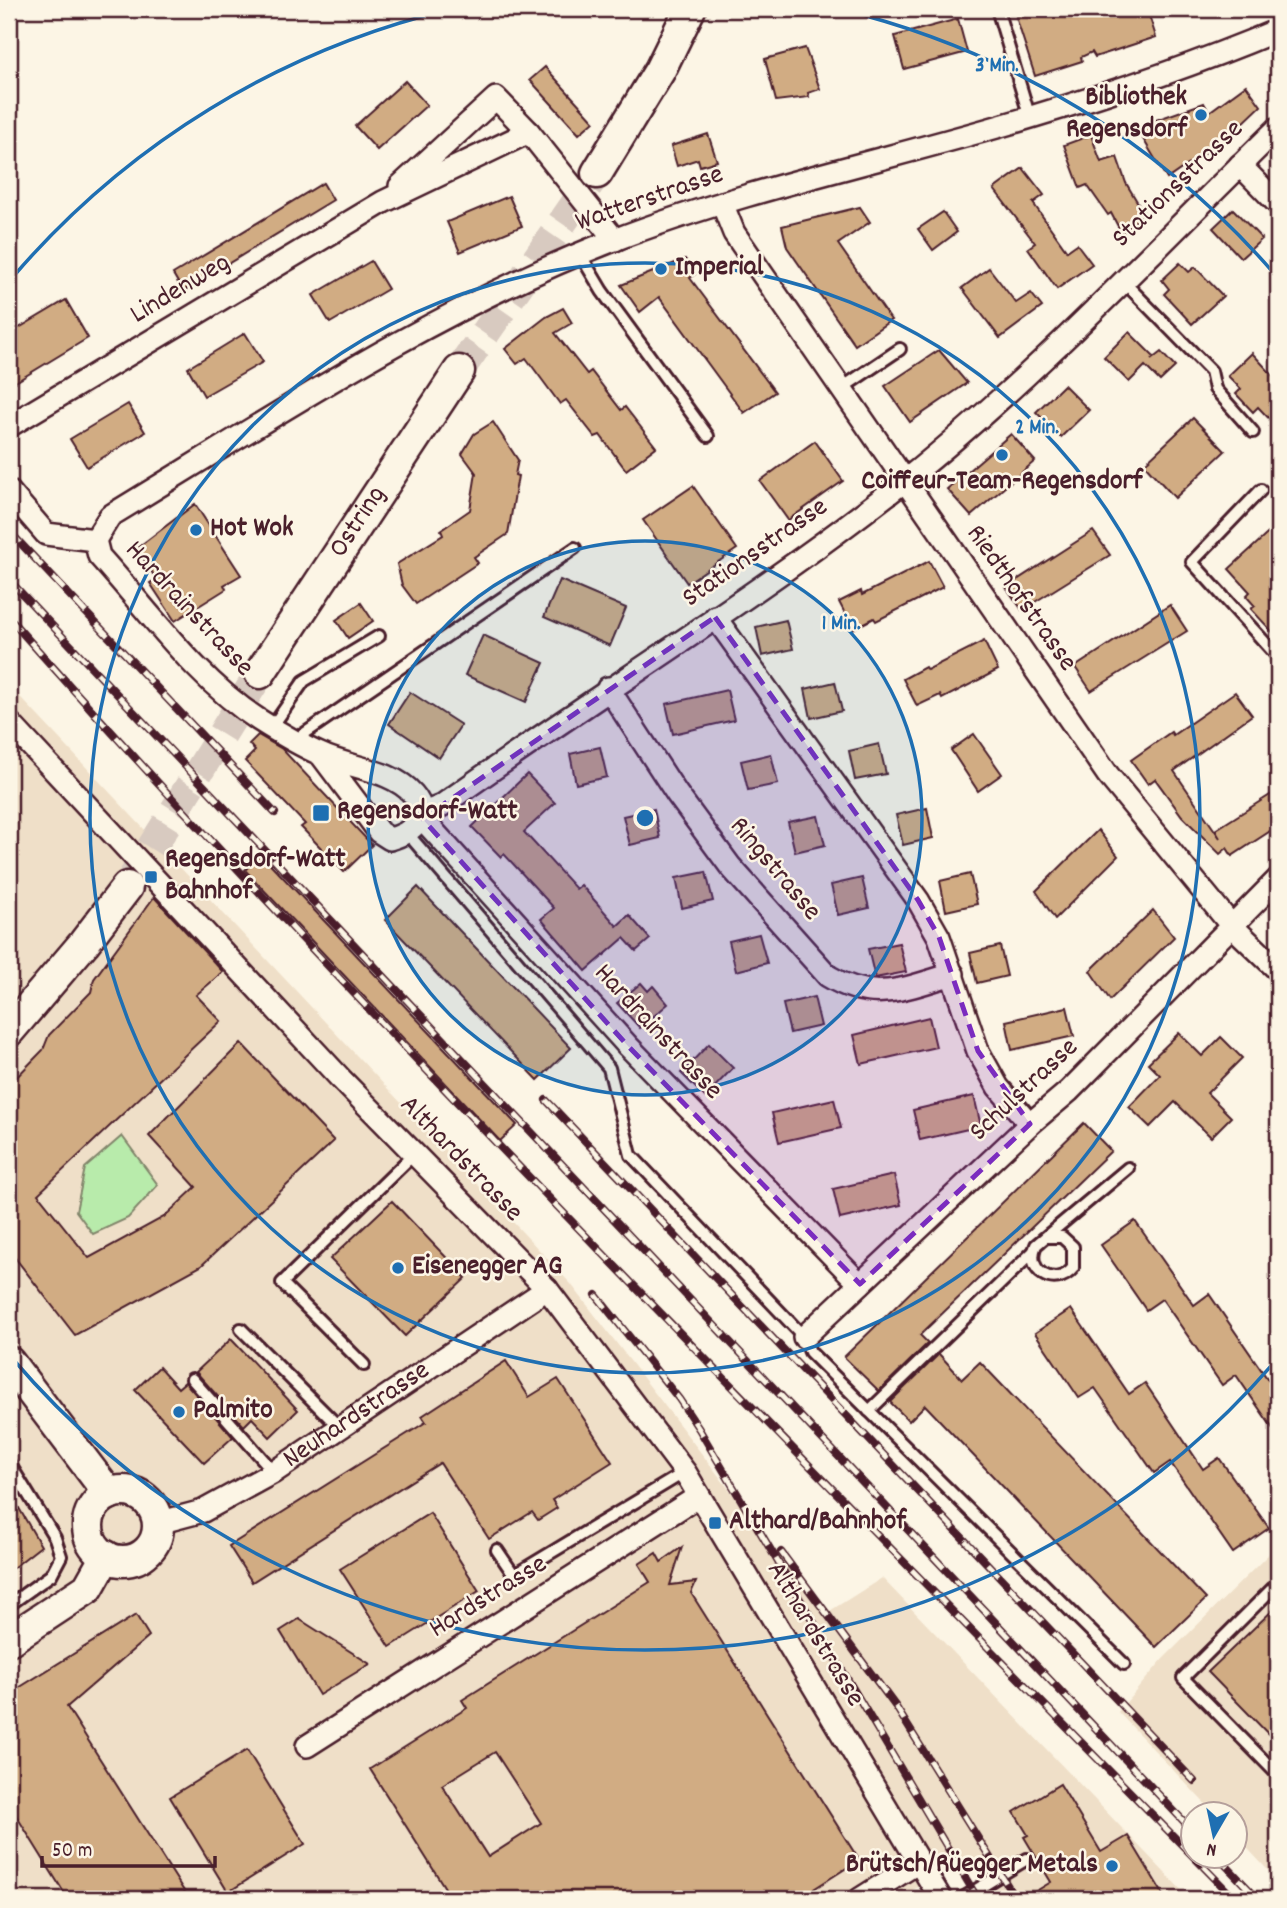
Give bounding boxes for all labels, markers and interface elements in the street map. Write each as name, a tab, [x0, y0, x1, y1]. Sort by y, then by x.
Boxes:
text: 3 Min.	[975, 52, 1019, 82]
place label: Bibliothek Regensdorf	[1066, 79, 1188, 151]
marker: Bibliothek Regensdorf	[1193, 107, 1209, 123]
street label: Stationsstrasse	[1104, 112, 1254, 258]
street label: Watterstrasse	[571, 156, 729, 244]
street label: Lindenweg	[123, 244, 239, 336]
place label: Imperial	[675, 249, 764, 289]
marker: Imperial	[653, 261, 669, 277]
text: 2 Min.	[1015, 414, 1059, 444]
marker: Coiffeur-Team-Regensdorf	[994, 447, 1010, 463]
place label: Coiffeur-Team-Regensdorf	[861, 463, 1144, 503]
street label: Ostring	[321, 479, 397, 567]
street label: Stationsstrasse	[675, 489, 837, 619]
place label: Hot Wok	[210, 510, 294, 550]
street label: Riedthofstrasse	[955, 517, 1085, 681]
marker: Hot Wok	[188, 522, 204, 538]
street label: Hardrainstrasse	[114, 533, 262, 687]
text: 1 Min.	[822, 610, 860, 640]
place label: Regensdorf-Watt	[337, 793, 518, 833]
marker: Regensdorf-Watt	[311, 803, 331, 823]
centre of rings	[633, 806, 657, 830]
street label: Ringstrasse	[718, 809, 830, 931]
place label: Regensdorf-Watt Bahnhof	[165, 841, 346, 913]
marker: Regensdorf-Watt Bahnhof	[143, 869, 159, 885]
street label: Hardrainstrasse	[583, 956, 731, 1110]
street label: Schulstrasse	[961, 1030, 1089, 1152]
street label: Althardstrasse	[389, 1087, 531, 1233]
place label: Eisenegger AG	[412, 1248, 562, 1288]
marker: Eisenegger AG	[390, 1260, 406, 1276]
street label: Neuhardstrasse	[276, 1352, 439, 1480]
place label: Palmito	[193, 1392, 273, 1432]
marker: Palmito	[171, 1404, 187, 1420]
place label: Althard/Bahnhof	[729, 1503, 907, 1543]
marker: Althard/Bahnhof	[707, 1515, 723, 1531]
street label: Hardstrasse	[422, 1546, 556, 1650]
street label: Althardstrasse	[755, 1555, 873, 1715]
north arrow	[1178, 1800, 1248, 1870]
scale bar	[42, 1824, 215, 1868]
text: N	[1205, 1834, 1219, 1862]
text: 50 m	[52, 1837, 92, 1867]
place label: Brütsch/Rüegger Metals	[846, 1846, 1098, 1886]
marker: Brütsch/Rüegger Metals	[1104, 1858, 1120, 1874]

